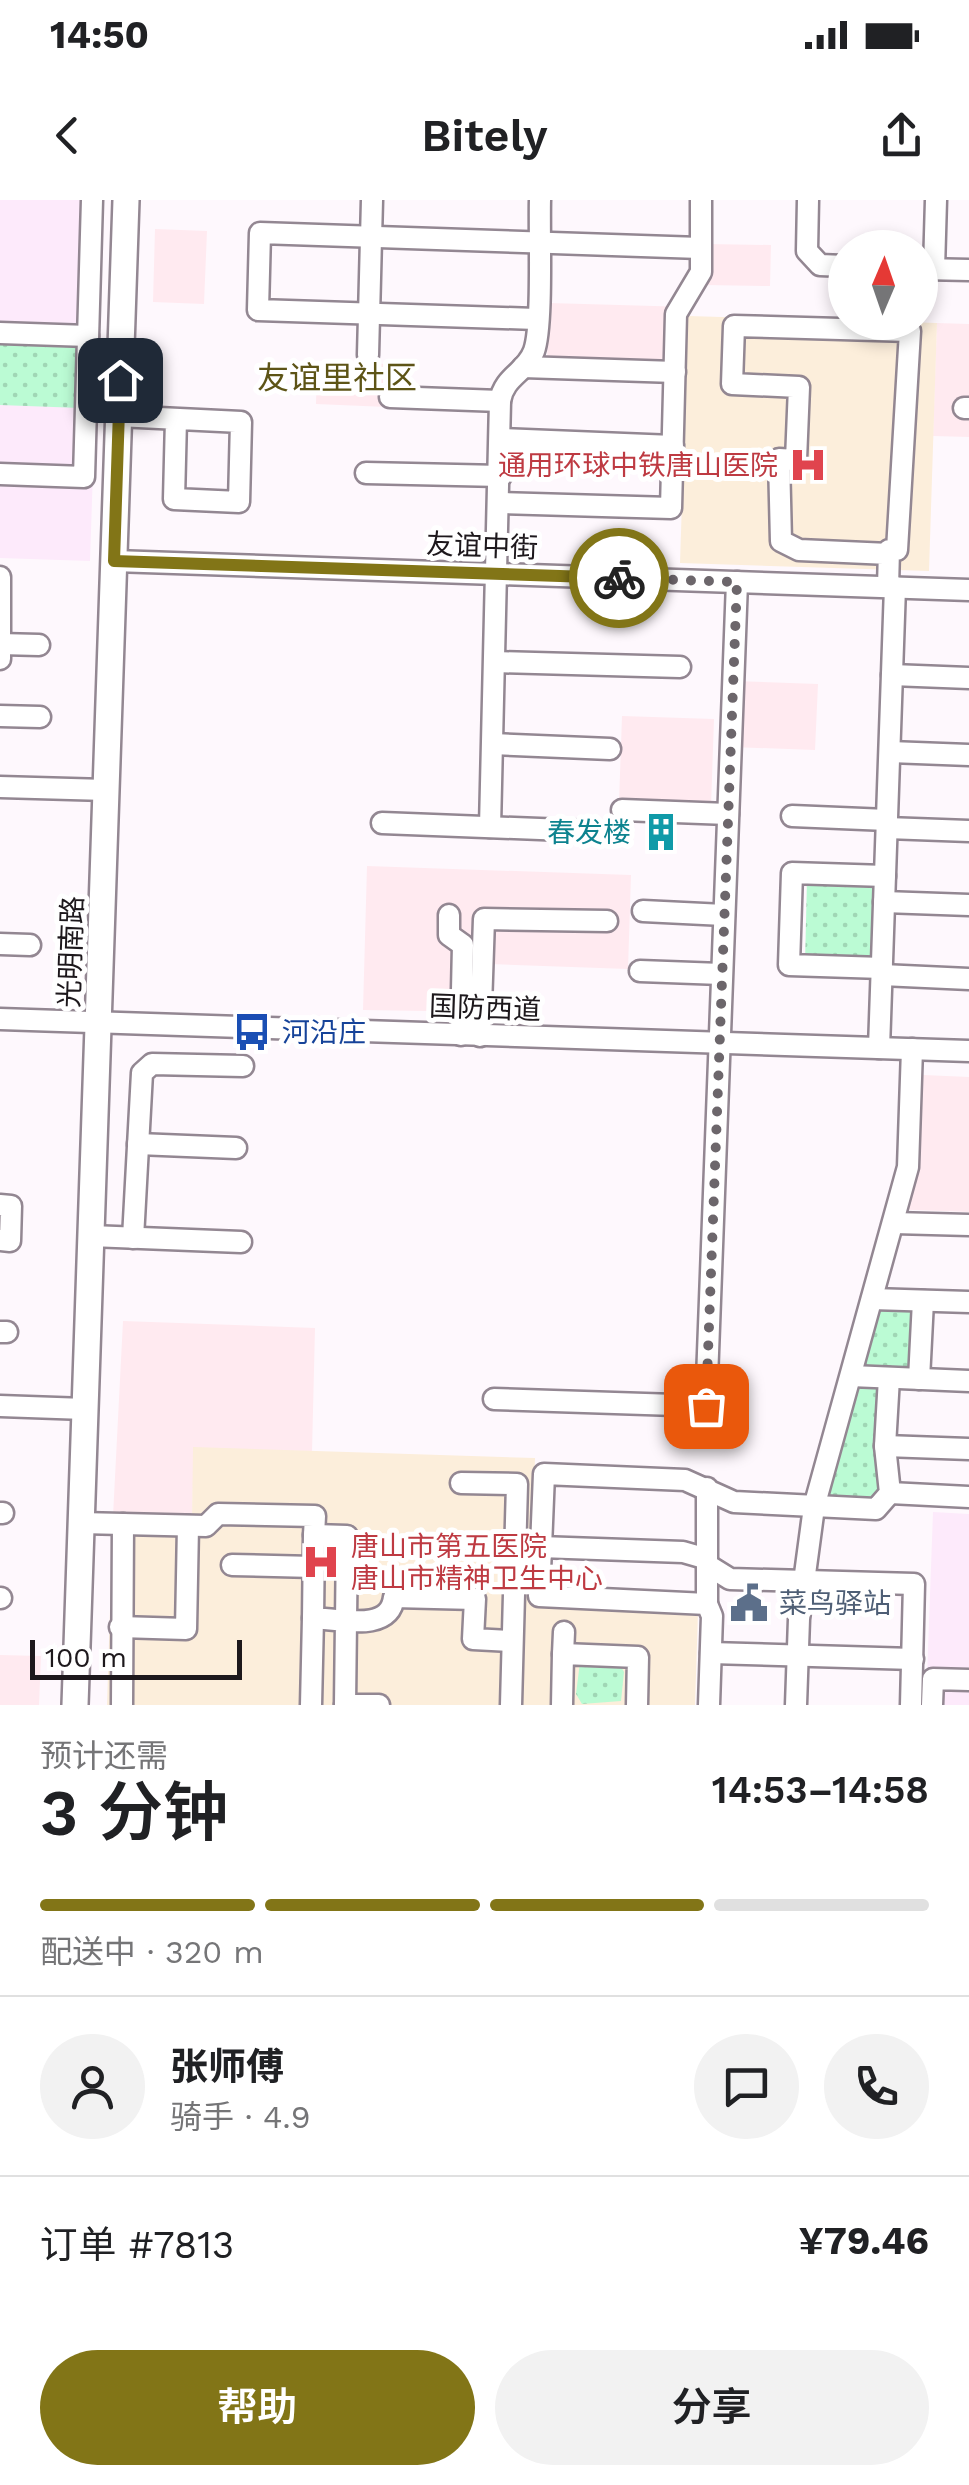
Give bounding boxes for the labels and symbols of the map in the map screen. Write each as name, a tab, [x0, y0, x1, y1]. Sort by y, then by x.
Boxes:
north arrow	[828, 230, 938, 340]
pin	[78, 338, 163, 423]
district label: 友谊里社区	[257, 359, 417, 397]
hospital icon: 通用环球中铁唐山医院	[787, 444, 829, 486]
place label: 通用环球中铁唐山医院	[498, 449, 778, 482]
street label: 友谊中街	[425, 528, 539, 564]
courier	[569, 528, 669, 628]
building icon: 春发楼	[640, 811, 682, 853]
place label: 春发楼	[547, 816, 631, 849]
street label: 光明南路	[53, 895, 89, 1009]
street label: 国防西道	[428, 990, 542, 1026]
bus stop icon: 河沿庄	[231, 1011, 273, 1053]
place label: 河沿庄	[282, 1016, 366, 1049]
pin	[664, 1364, 749, 1449]
place label: 唐山市第五医院 唐山市精神卫生中心	[351, 1530, 603, 1595]
hospital icon: 唐山市第五医院 唐山市精神卫生中心	[300, 1541, 342, 1583]
public building icon: 菜鸟驿站	[728, 1582, 770, 1624]
place label: 菜鸟驿站	[779, 1587, 891, 1620]
scale bar	[30, 1635, 242, 1680]

